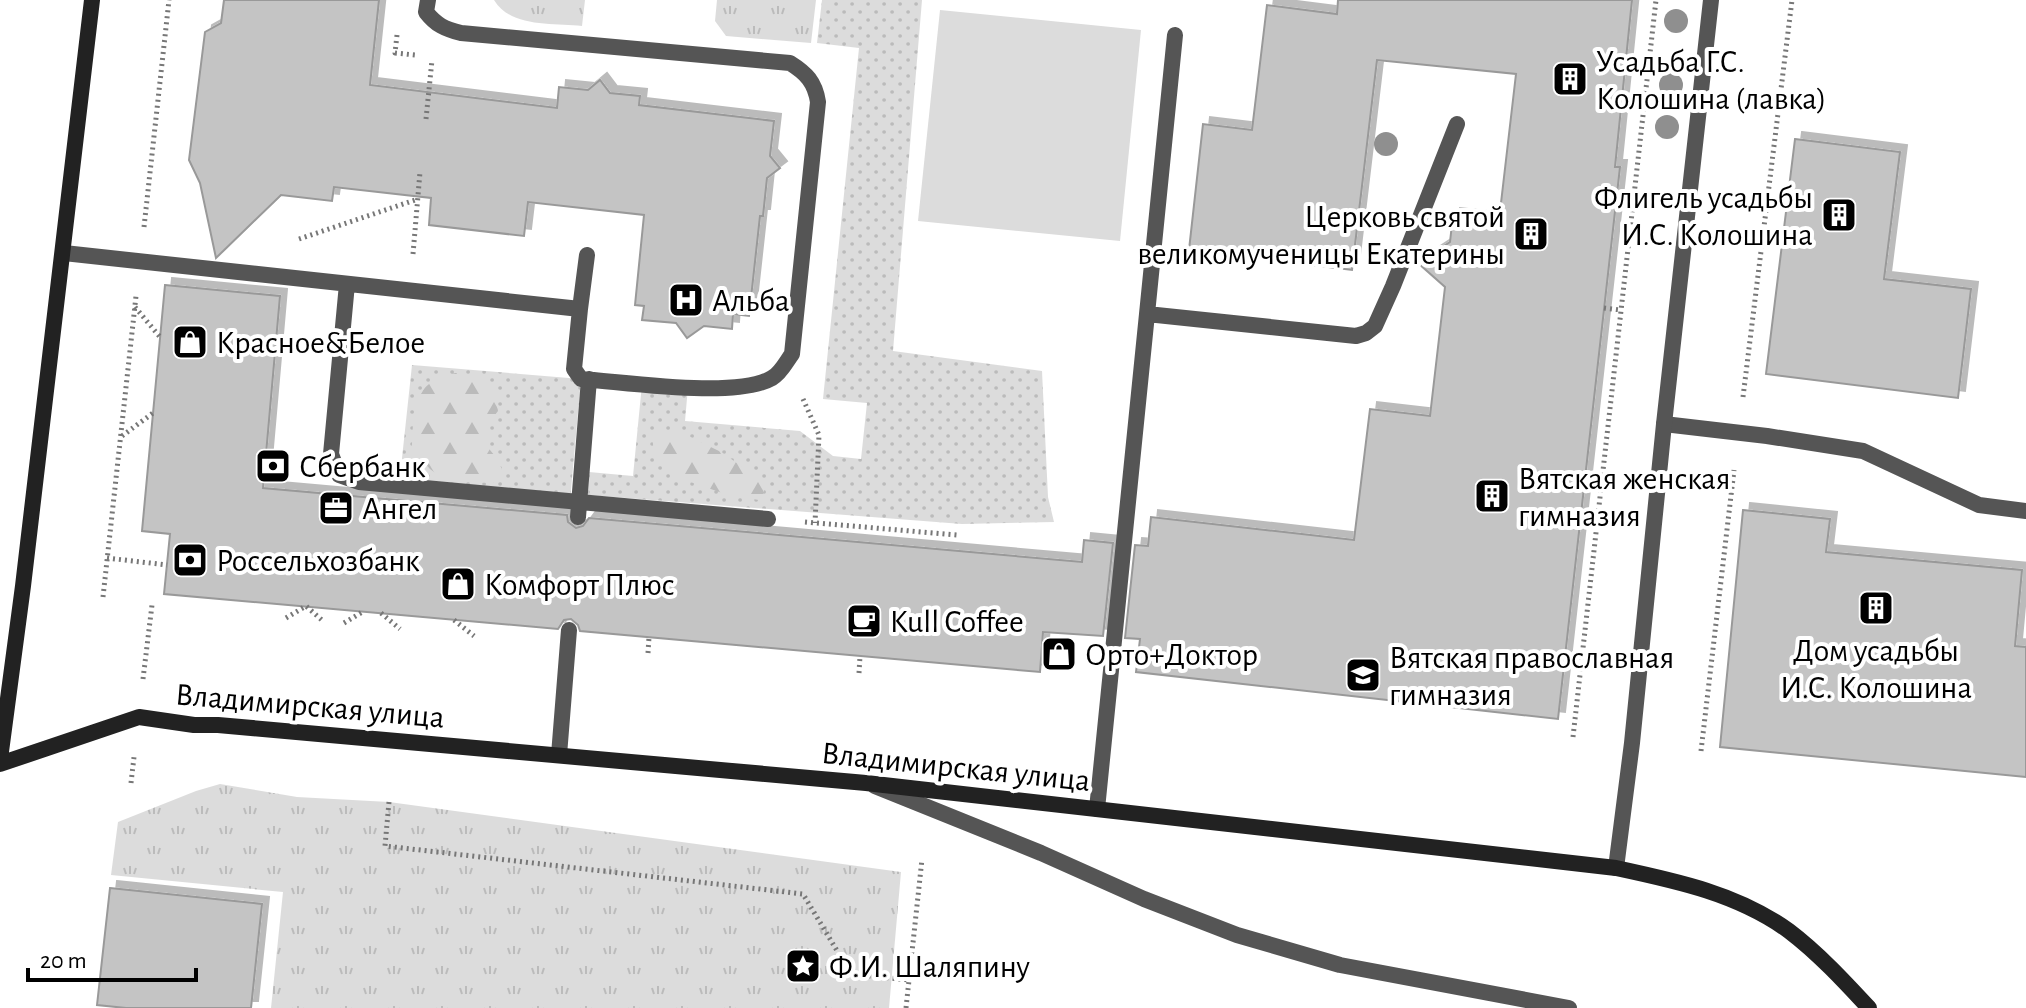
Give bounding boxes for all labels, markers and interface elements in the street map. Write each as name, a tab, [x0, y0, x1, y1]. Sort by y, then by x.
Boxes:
place label: Усадьба Г.С. Колошина (лавка)	[1596, 46, 1827, 115]
building icon: Усадьба Г.С. Колошина (лавка)	[1551, 60, 1589, 98]
place label: Флигель усадьбы И.С. Колошина	[1594, 182, 1813, 251]
building icon: Флигель усадьбы И.С. Колошина	[1820, 196, 1858, 234]
place label: Церковь святой великомученицы Екатерины	[1137, 201, 1505, 270]
building icon: Церковь святой великомученицы Екатерины	[1512, 215, 1550, 253]
hospital icon: Альба	[667, 281, 705, 319]
place label: Альба	[712, 285, 790, 317]
shop icon: Красное&Белое	[171, 323, 209, 361]
place label: Красное&Белое	[216, 327, 425, 359]
bank icon: Сбербанк	[254, 447, 292, 485]
place label: Сбербанк	[299, 451, 426, 483]
place label: Вятская женская гимназия	[1518, 463, 1730, 532]
building icon: Вятская женская гимназия	[1473, 477, 1511, 515]
office icon: Ангел	[317, 489, 355, 527]
place label: Ангел	[362, 493, 437, 525]
bank icon: Россельхозбанк	[171, 541, 209, 579]
place label: Россельхозбанк	[216, 545, 420, 577]
shop icon: Комфорт Плюс	[439, 565, 477, 603]
place label: Комфорт Плюс	[484, 569, 675, 601]
building icon: Дом усадьбы И.С. Колошина	[1857, 589, 1895, 627]
cafe icon: Kull Coffee	[845, 602, 883, 640]
place label: Kull Coffee	[890, 606, 1024, 638]
shop icon: Орто+Доктор	[1040, 635, 1078, 673]
place label: Дом усадьбы И.С. Колошина	[1780, 635, 1972, 704]
place label: Орто+Доктор	[1085, 639, 1258, 671]
place label: Вятская православная гимназия	[1389, 642, 1674, 711]
school or university icon: Вятская православная гимназия	[1344, 656, 1382, 694]
street label: Владимирская улица	[174, 678, 446, 734]
street label: Владимирская улица	[820, 737, 1092, 797]
scale bar	[28, 932, 196, 982]
place icon: Ф.И. Шаляпину	[784, 947, 822, 985]
text: 20 m	[40, 949, 87, 973]
place label: Ф.И. Шаляпину	[829, 951, 1030, 983]

